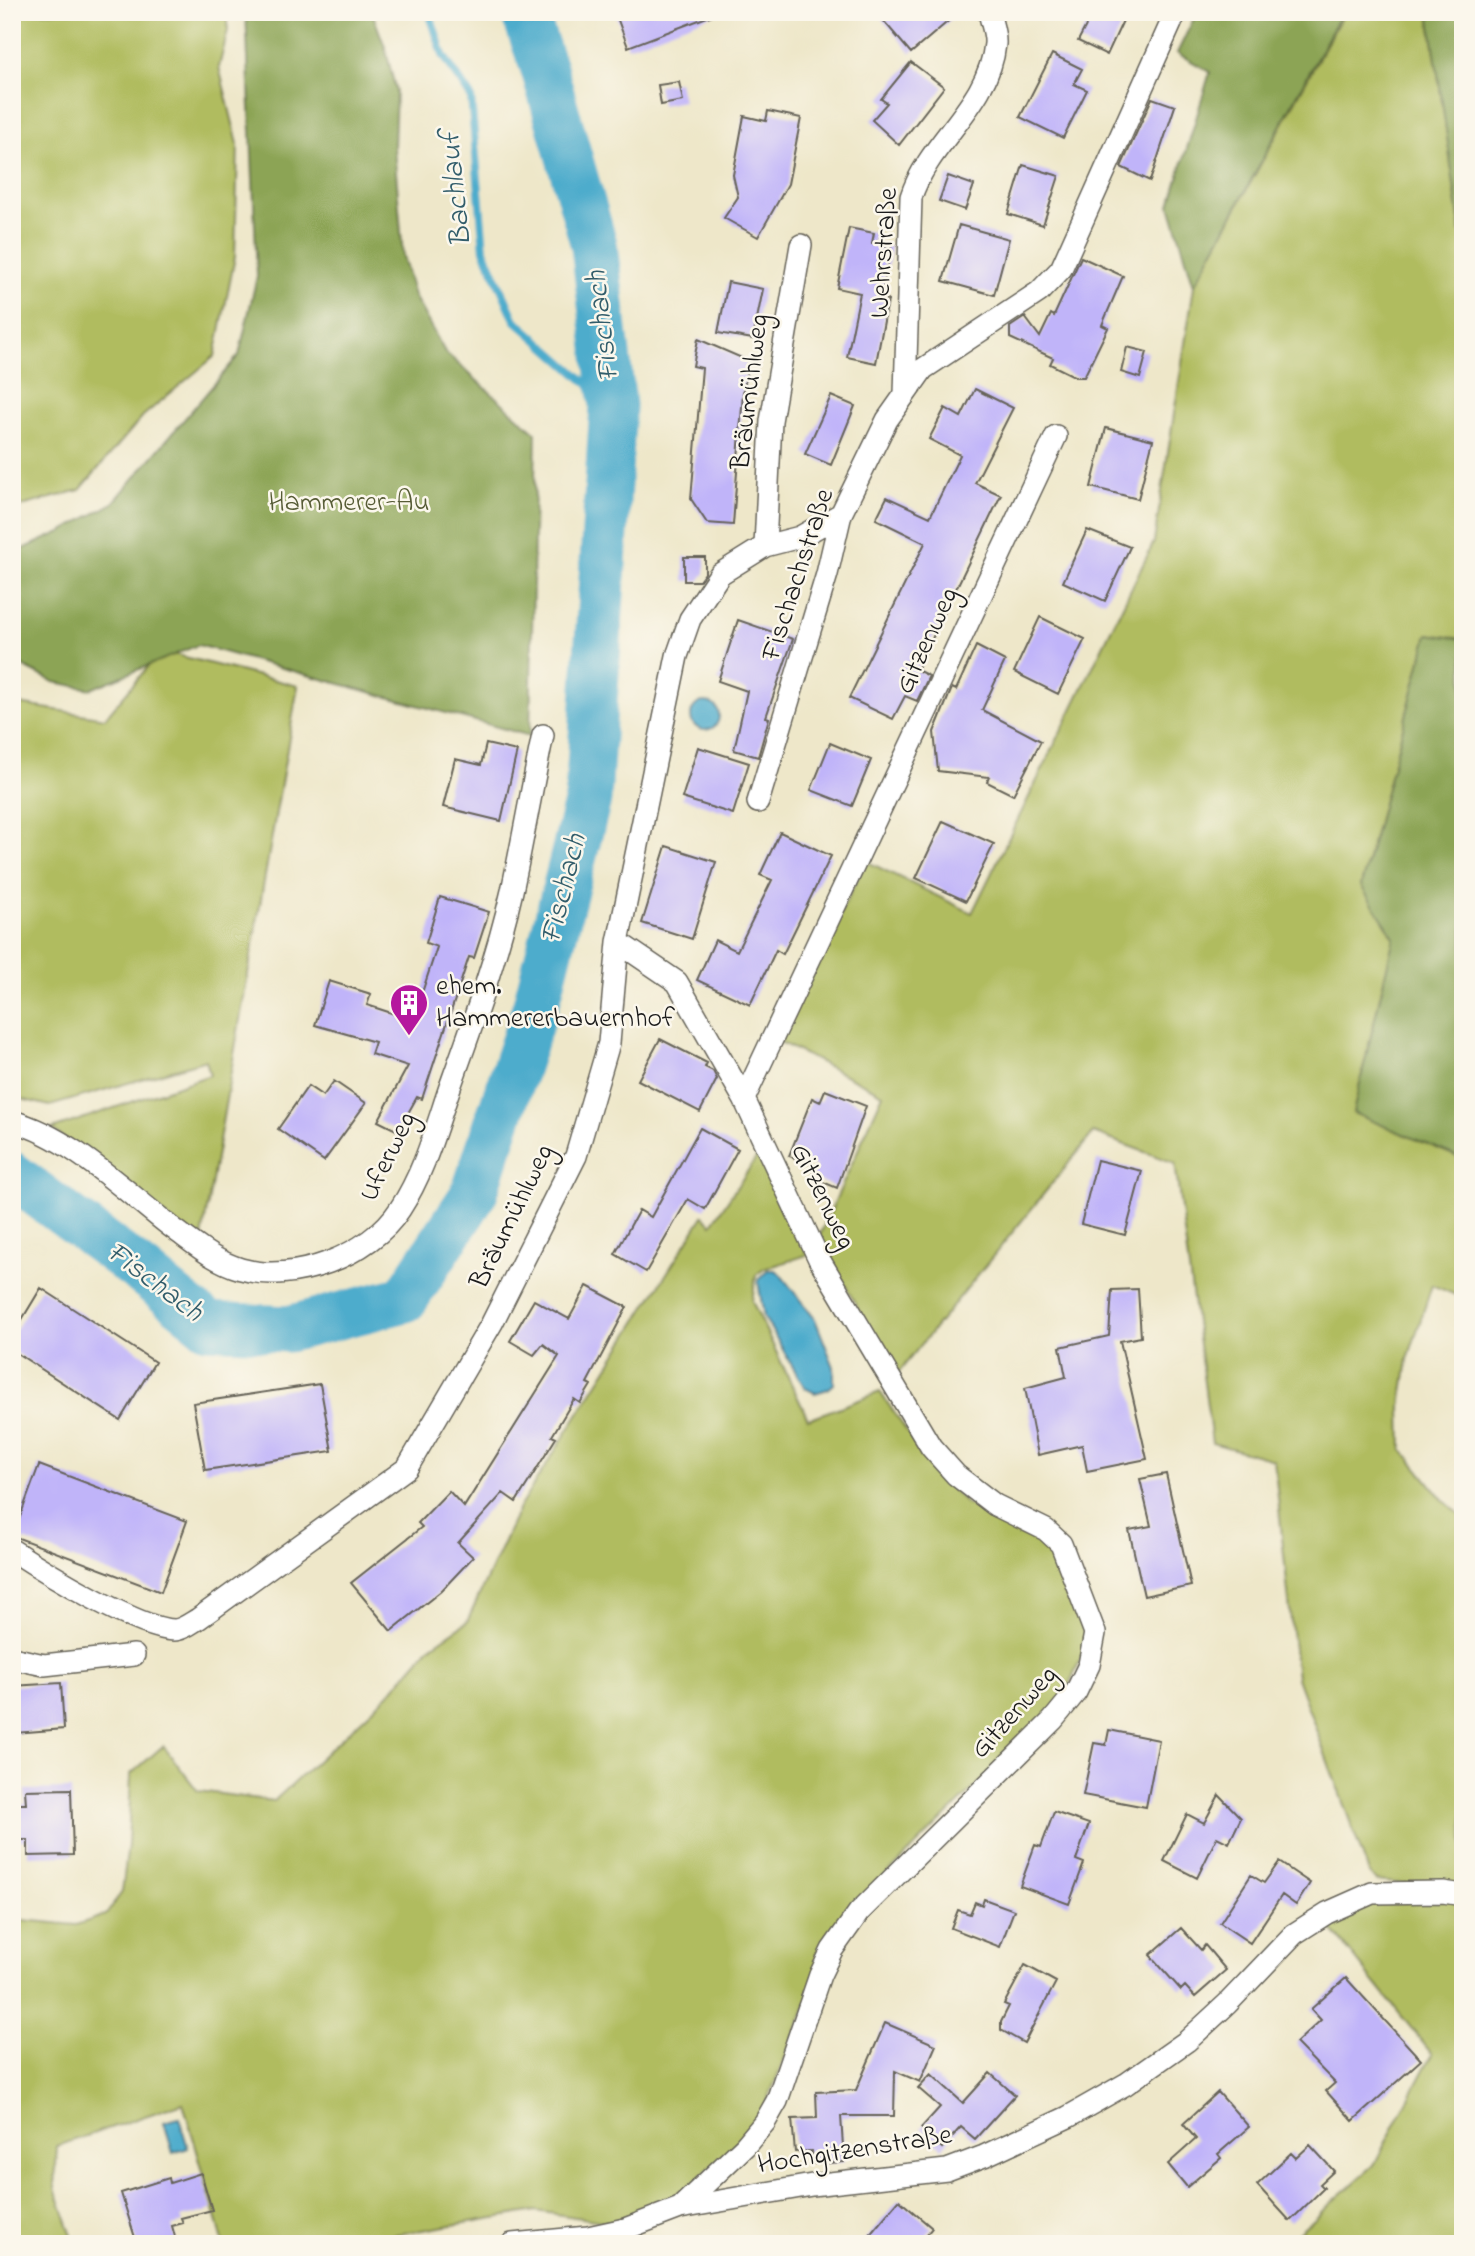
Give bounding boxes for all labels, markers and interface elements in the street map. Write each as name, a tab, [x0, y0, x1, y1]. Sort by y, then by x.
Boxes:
water label: Bachlauf	[429, 124, 485, 249]
street label: Wehrstraße	[860, 186, 910, 320]
water label: Fischach	[575, 267, 633, 384]
street label: Bräumühlweg	[721, 312, 781, 473]
park label: Hammerer-Au	[269, 483, 429, 524]
street label: Fischachstraße	[752, 483, 846, 667]
street label: Gitzenweg	[885, 581, 971, 701]
water label: Fischach	[530, 829, 600, 948]
place label: ehem. Hammererbauernhof	[436, 967, 675, 1040]
building icon: ehem. Hammererbauernhof	[388, 982, 430, 1037]
street label: Uferweg	[350, 1105, 428, 1209]
street label: Gitzenweg	[779, 1137, 865, 1257]
street label: Bräumühlweg	[460, 1138, 566, 1297]
water label: Fischach	[96, 1232, 212, 1335]
street label: Gitzenweg	[962, 1657, 1068, 1769]
street label: Hochgitzenstraße	[755, 2115, 956, 2187]

